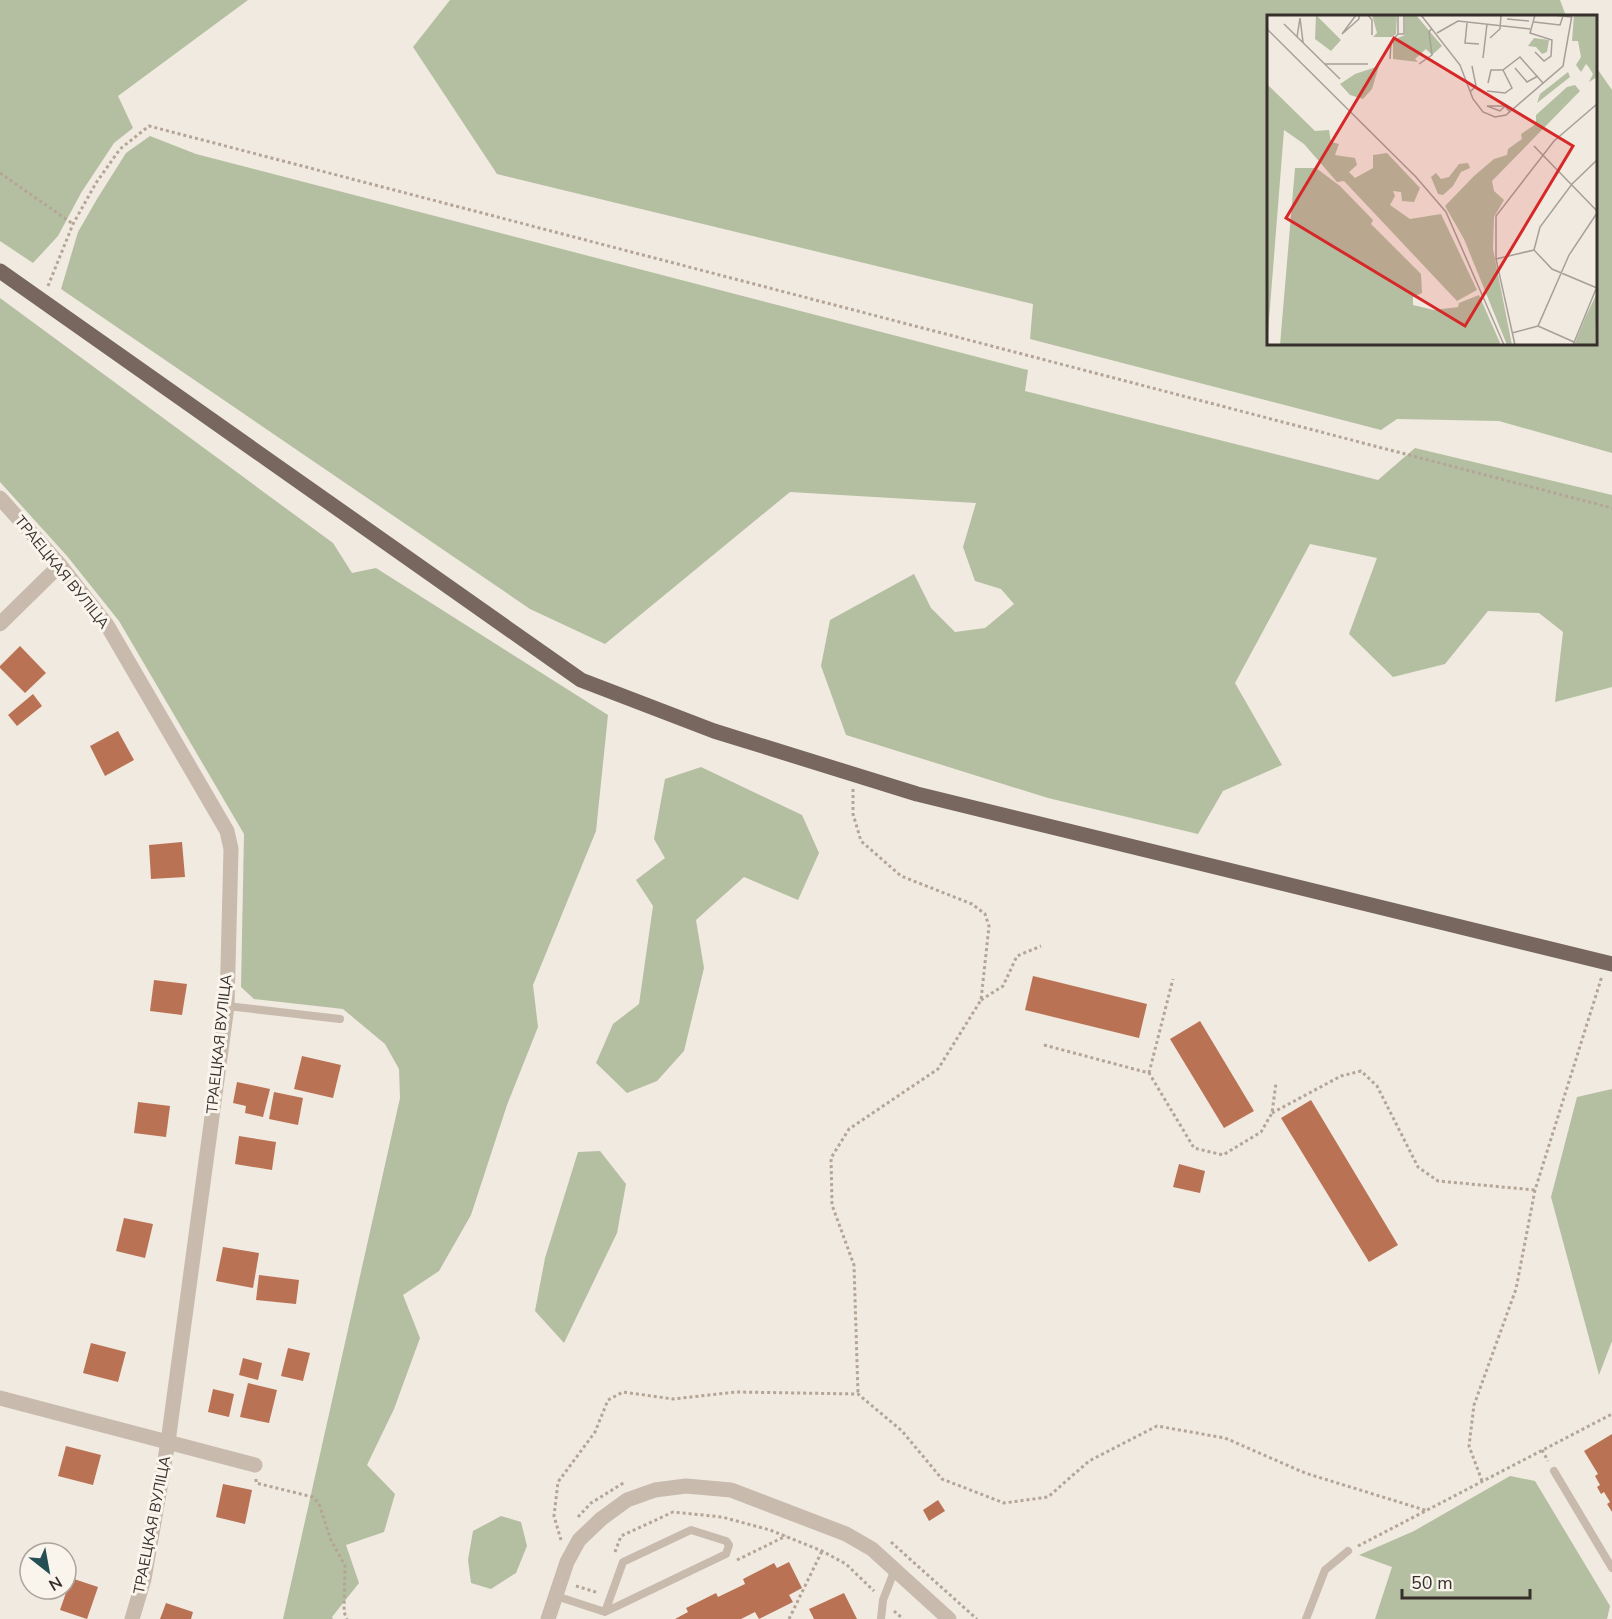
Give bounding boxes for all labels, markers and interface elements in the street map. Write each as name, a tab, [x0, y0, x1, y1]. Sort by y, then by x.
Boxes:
inset map	[1267, 15, 1597, 345]
street label: ТРАЕЦКАЯ ВУЛІЦА	[10, 511, 114, 633]
street label: ТРАЕЦКАЯ ВУЛІЦА	[202, 973, 236, 1115]
street label: ТРАЕЦКАЯ ВУЛІЦА	[129, 1454, 175, 1596]
north arrow	[18, 1541, 78, 1601]
scale bar	[1402, 1562, 1530, 1600]
text: N	[44, 1570, 66, 1596]
text: 50 m	[1411, 1571, 1453, 1595]

